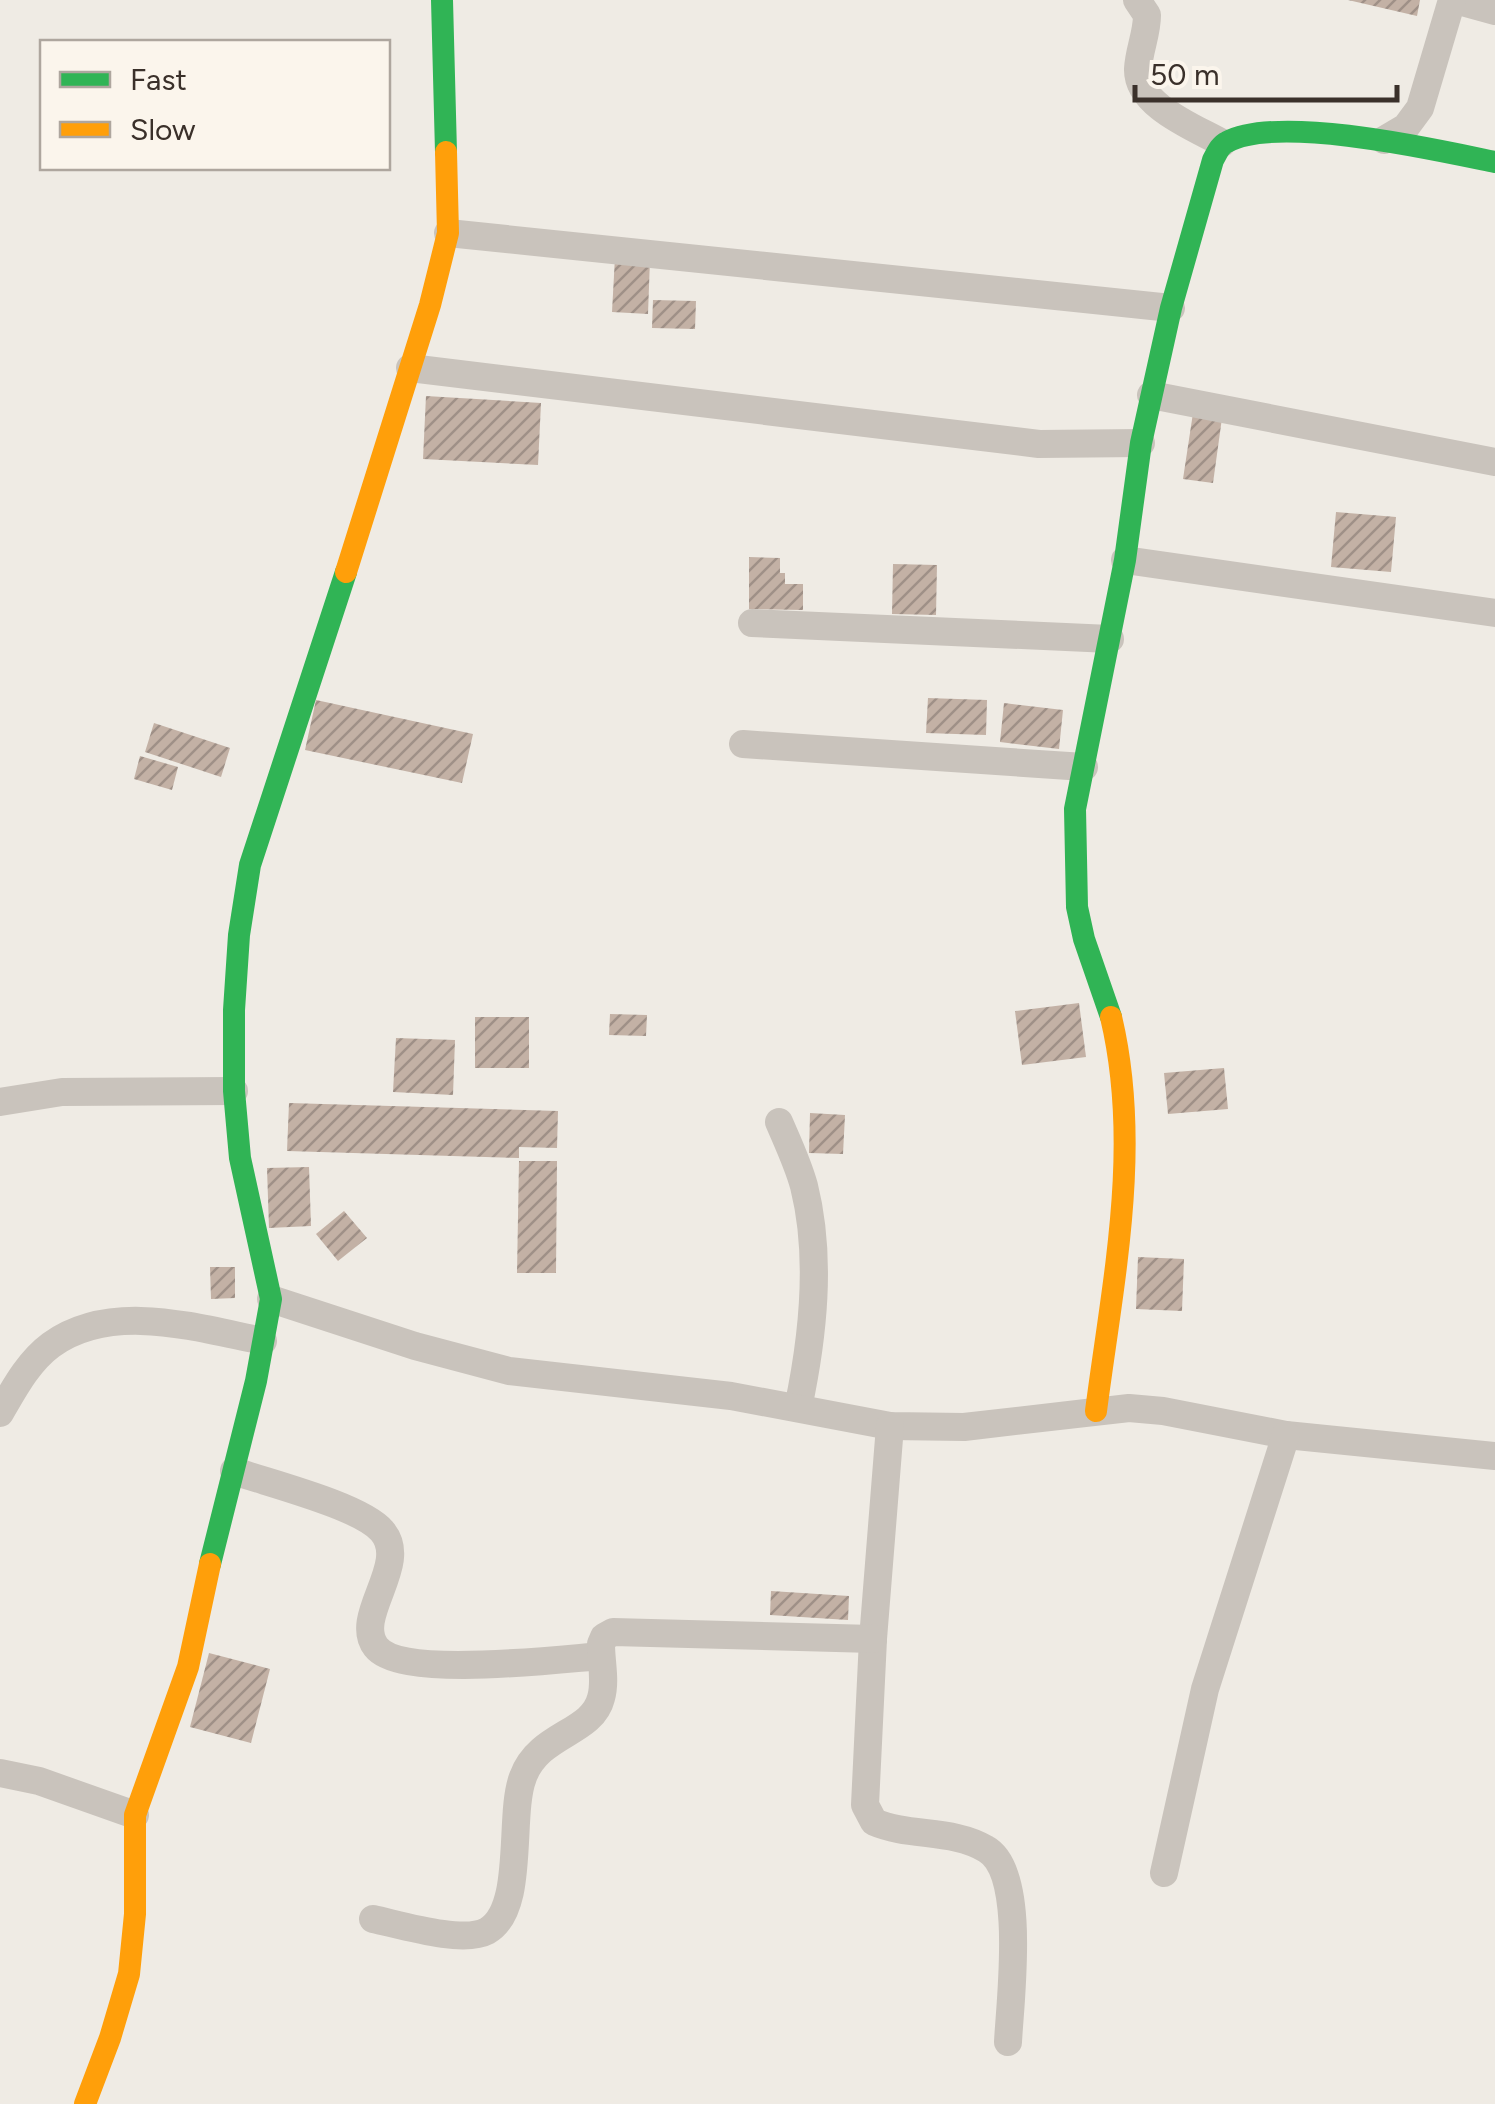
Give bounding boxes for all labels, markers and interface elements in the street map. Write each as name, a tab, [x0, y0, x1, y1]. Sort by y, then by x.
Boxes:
legend	[40, 40, 390, 170]
scale bar	[1135, 40, 1398, 102]
text: 50 m	[1150, 56, 1219, 93]
text: Fast	[130, 61, 187, 98]
text: Slow	[130, 111, 196, 148]

